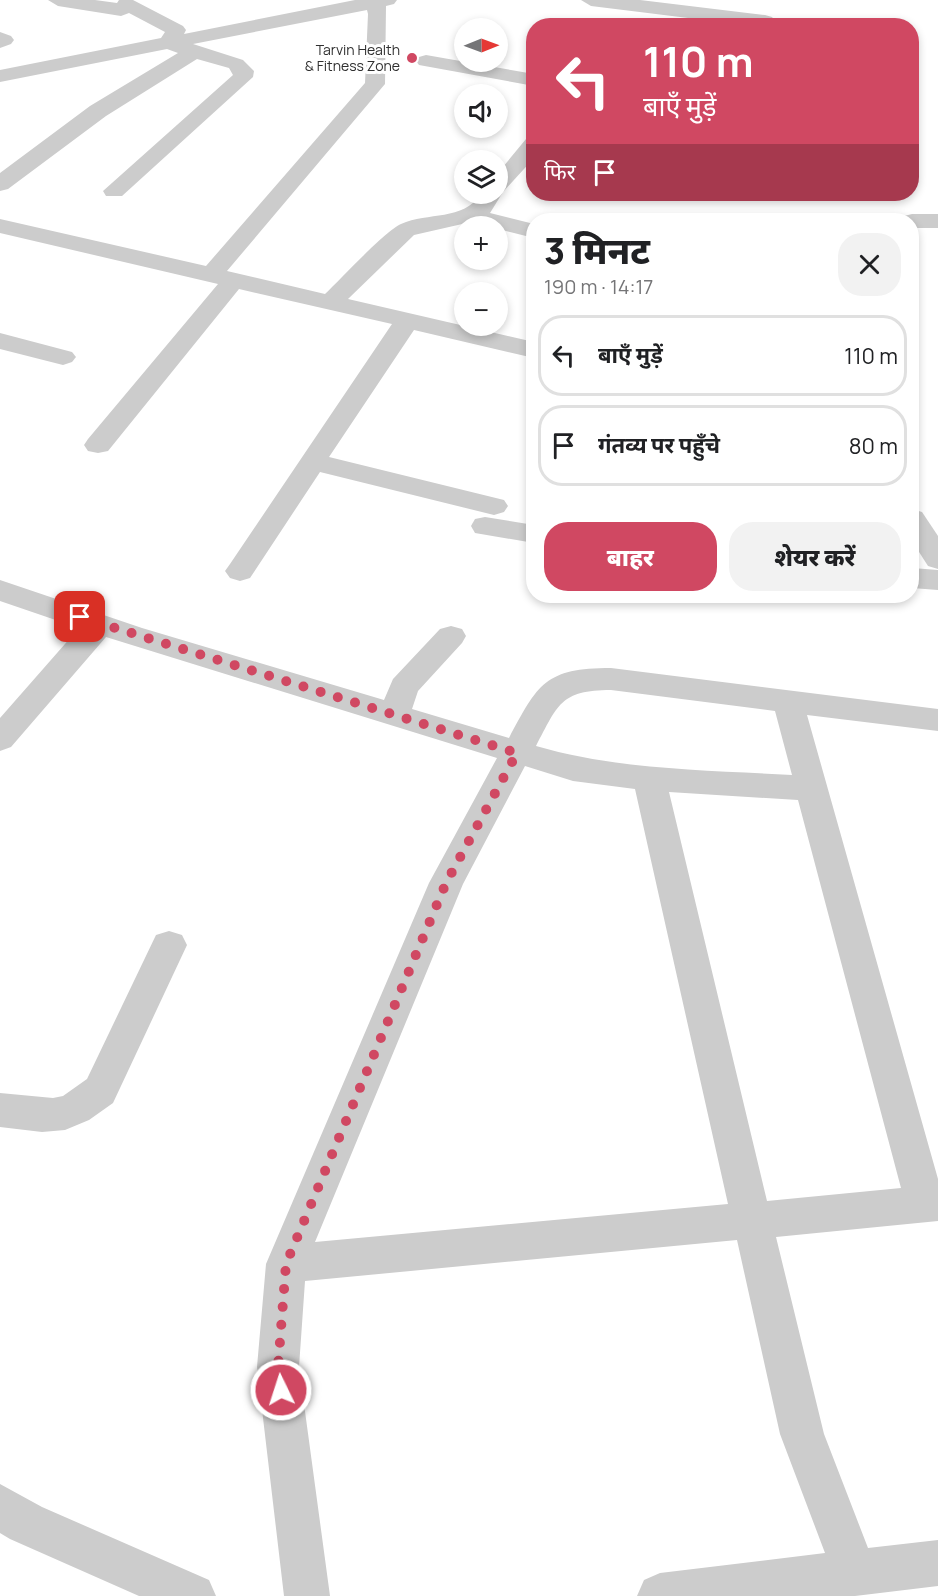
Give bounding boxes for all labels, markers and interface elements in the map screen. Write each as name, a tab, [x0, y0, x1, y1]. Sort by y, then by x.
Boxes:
north arrow	[454, 18, 508, 72]
map controls	[454, 18, 508, 336]
text: 110 m	[643, 32, 754, 90]
place label: Tarvin Health & Fitness Zone	[305, 40, 400, 75]
icon: left	[544, 42, 622, 120]
marker: Tarvin Health & Fitness Zone	[405, 51, 419, 65]
button: sound	[454, 84, 508, 138]
text: बाएँ मुड़ें	[643, 87, 716, 124]
button: layers	[454, 150, 508, 204]
icon: arrive	[588, 156, 621, 189]
text: फिर	[544, 157, 576, 187]
button: +	[454, 216, 508, 270]
text: 3 मिनट	[544, 226, 650, 275]
button: close	[838, 233, 901, 296]
text: 190 m · 14:17	[544, 273, 653, 300]
button: −	[454, 282, 508, 336]
icon: left	[547, 339, 580, 372]
text: बाएँ मुड़ें	[598, 340, 663, 370]
text: 110 m	[844, 341, 898, 371]
icon: arrive	[547, 429, 580, 462]
text: गंतव्य पर पहुँचे	[598, 430, 720, 460]
text: 80 m	[849, 431, 898, 461]
button: बाहर	[544, 522, 717, 591]
button: शेयर करें	[729, 522, 901, 591]
pin	[54, 591, 105, 642]
icon: arrive	[63, 600, 96, 633]
position arrow	[249, 1358, 313, 1422]

